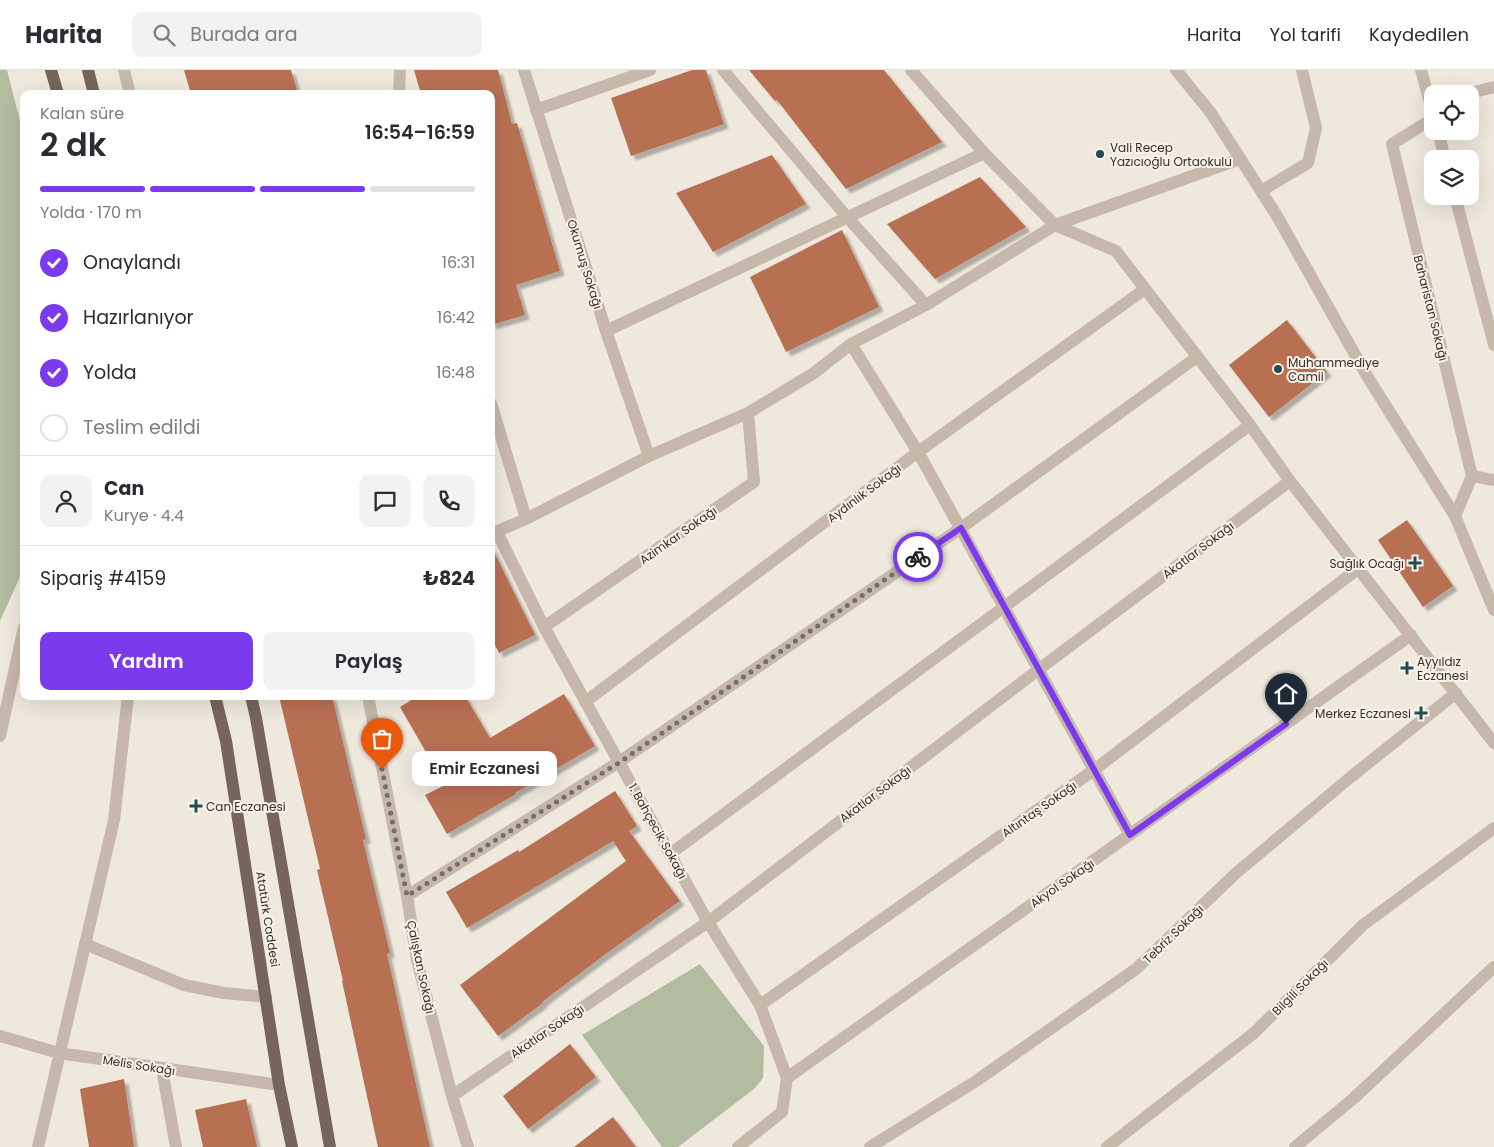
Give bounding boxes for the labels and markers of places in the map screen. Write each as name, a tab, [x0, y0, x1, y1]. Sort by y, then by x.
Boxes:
place label: Vali Recep Yazıcıoğlu Ortaokulu	[1110, 139, 1232, 170]
marker: Vali Recep Yazıcıoğlu Ortaokulu	[1094, 148, 1106, 160]
place label: Muhammediye Camii	[1288, 354, 1379, 385]
marker: Muhammediye Camii	[1272, 363, 1284, 375]
place label: Sağlık Ocağı	[1330, 555, 1404, 572]
marker: Sağlık Ocağı	[1408, 556, 1422, 570]
place label: Ayyıldız Eczanesi	[1417, 653, 1468, 684]
marker: Ayyıldız Eczanesi	[1401, 662, 1413, 674]
pin	[1265, 673, 1307, 724]
place label: Merkez Eczanesi	[1315, 705, 1411, 722]
marker: Merkez Eczanesi	[1415, 707, 1427, 719]
pin	[361, 718, 403, 769]
callout: Emir Eczanesi	[412, 752, 557, 786]
place label: Can Eczanesi	[206, 798, 286, 815]
marker: Can Eczanesi	[190, 800, 202, 812]

